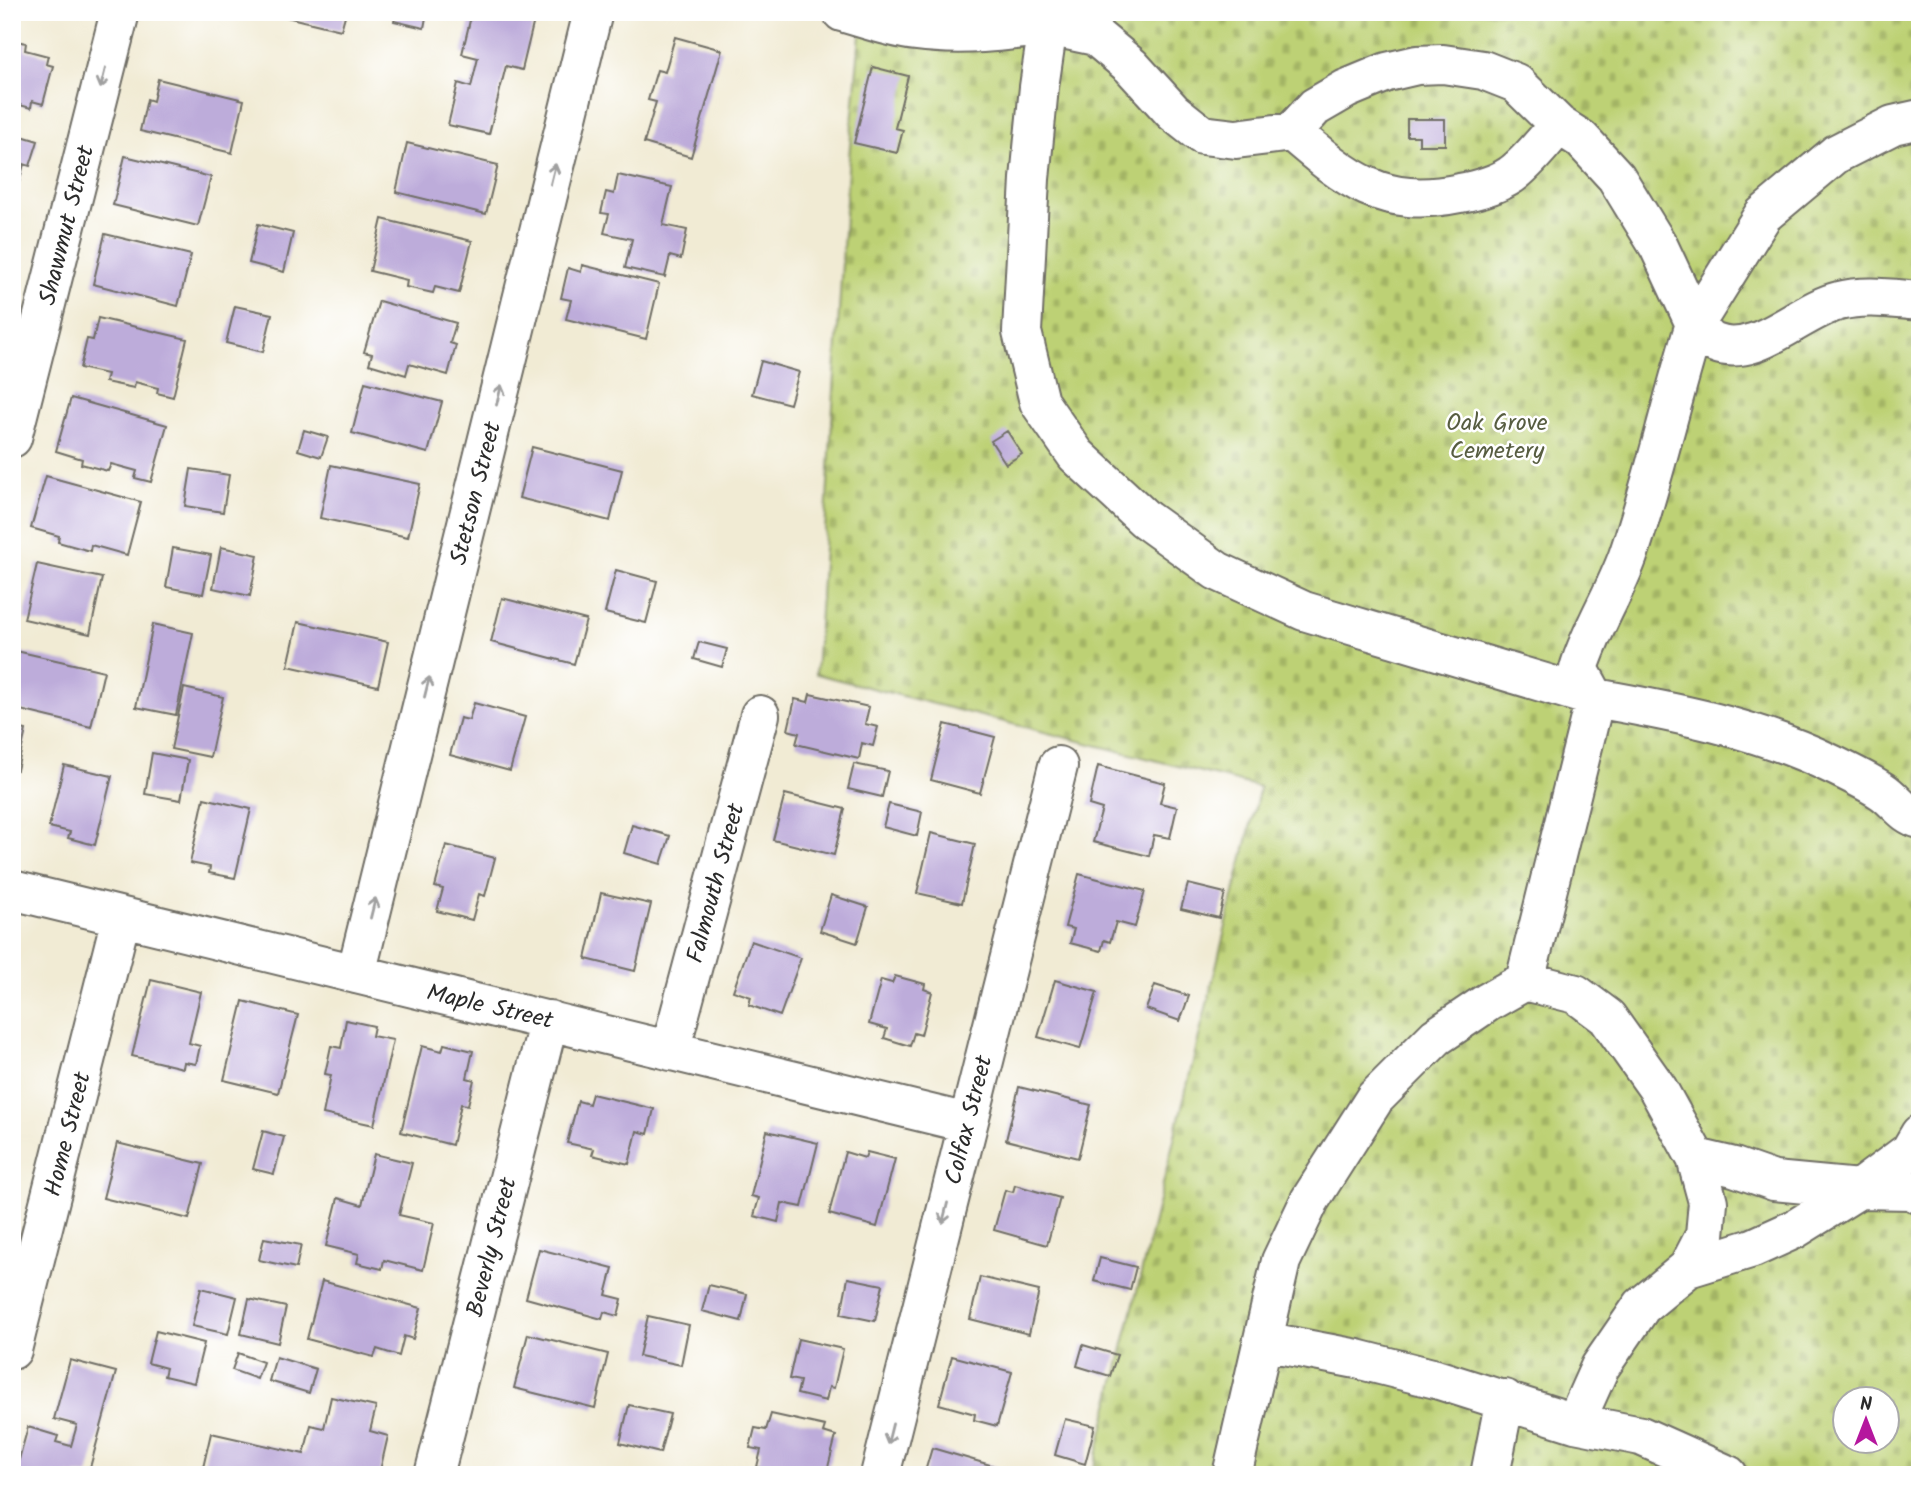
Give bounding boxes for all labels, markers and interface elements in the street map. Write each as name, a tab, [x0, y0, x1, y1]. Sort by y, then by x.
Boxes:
one-way arrow	[96, 67, 109, 89]
street label: Shawmut Street	[29, 141, 106, 309]
one-way arrow	[547, 163, 560, 186]
one-way arrow	[493, 384, 506, 407]
park label: Oak Grove Cemetery	[1446, 404, 1548, 471]
street label: Stetson Street	[440, 417, 513, 569]
one-way arrow	[421, 676, 434, 699]
street label: Falmouth Street	[676, 799, 757, 968]
one-way arrow	[367, 897, 380, 920]
street label: Maple Street	[423, 974, 558, 1041]
street label: Colfax Street	[935, 1051, 1005, 1189]
street label: Home Street	[34, 1067, 103, 1201]
street label: Beverly Street	[456, 1173, 529, 1321]
one-way arrow	[938, 1202, 951, 1224]
north arrow	[1830, 1386, 1900, 1456]
text: N	[1860, 1390, 1872, 1420]
one-way arrow	[883, 1422, 897, 1445]

